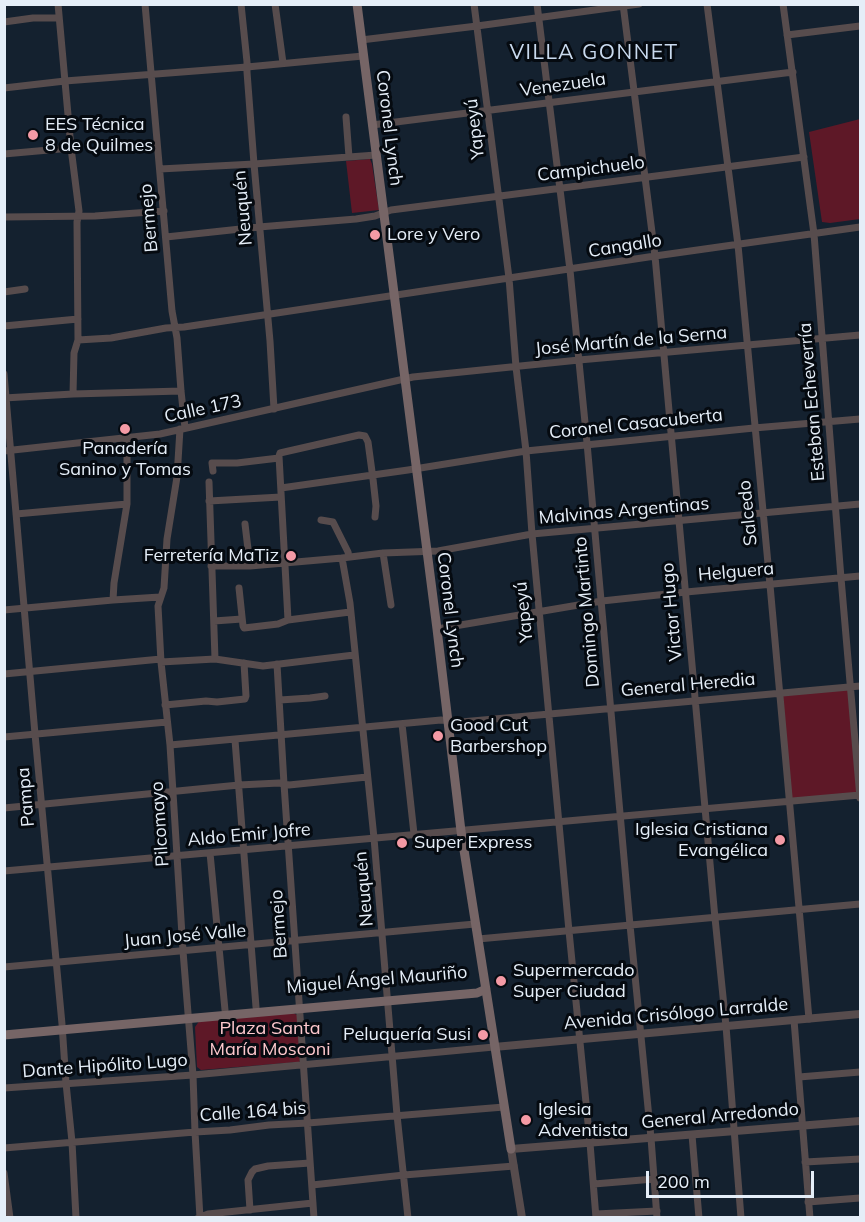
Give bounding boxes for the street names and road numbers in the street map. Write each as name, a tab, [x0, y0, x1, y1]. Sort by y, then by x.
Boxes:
street label: Venezuela	[519, 68, 607, 102]
street label: Coronel Lynch	[371, 69, 407, 187]
street label: Yapeyú	[461, 98, 489, 160]
street label: Campichuelo	[536, 152, 646, 186]
street label: Neuquén	[229, 170, 257, 246]
street label: Bermejo	[135, 183, 163, 253]
street label: Cangallo	[587, 230, 663, 262]
street label: José Martín de la Serna	[534, 322, 728, 360]
street label: Esteban Echeverría	[794, 322, 830, 482]
street label: Calle 173	[162, 390, 244, 428]
street label: Coronel Casacuberta	[548, 404, 724, 444]
street label: Salcedo	[734, 479, 762, 547]
street label: Malvinas Argentinas	[538, 493, 710, 529]
street label: Domingo Martinto	[570, 536, 604, 688]
street label: Coronel Lynch	[432, 551, 468, 669]
street label: Helguera	[697, 558, 775, 586]
street label: Victor Hugo	[657, 562, 687, 662]
street label: Yapeyú	[510, 581, 538, 643]
street label: General Heredia	[620, 668, 756, 702]
street label: Pampa	[13, 766, 39, 828]
street label: Pilcomayo	[146, 781, 174, 867]
street label: Aldo Emir Jofre	[186, 819, 312, 851]
street label: Neuquén	[350, 851, 378, 927]
street label: Bermejo	[266, 889, 292, 959]
street label: Juan José Valle	[123, 920, 247, 952]
street label: Miguel Ángel Mauriño	[286, 961, 468, 999]
street label: Avenida Crisólogo Larralde	[563, 993, 789, 1035]
street label: Dante Hipólito Lugo	[22, 1049, 188, 1083]
street label: Calle 164 bis	[199, 1097, 307, 1127]
street label: General Arredondo	[640, 1098, 800, 1134]

